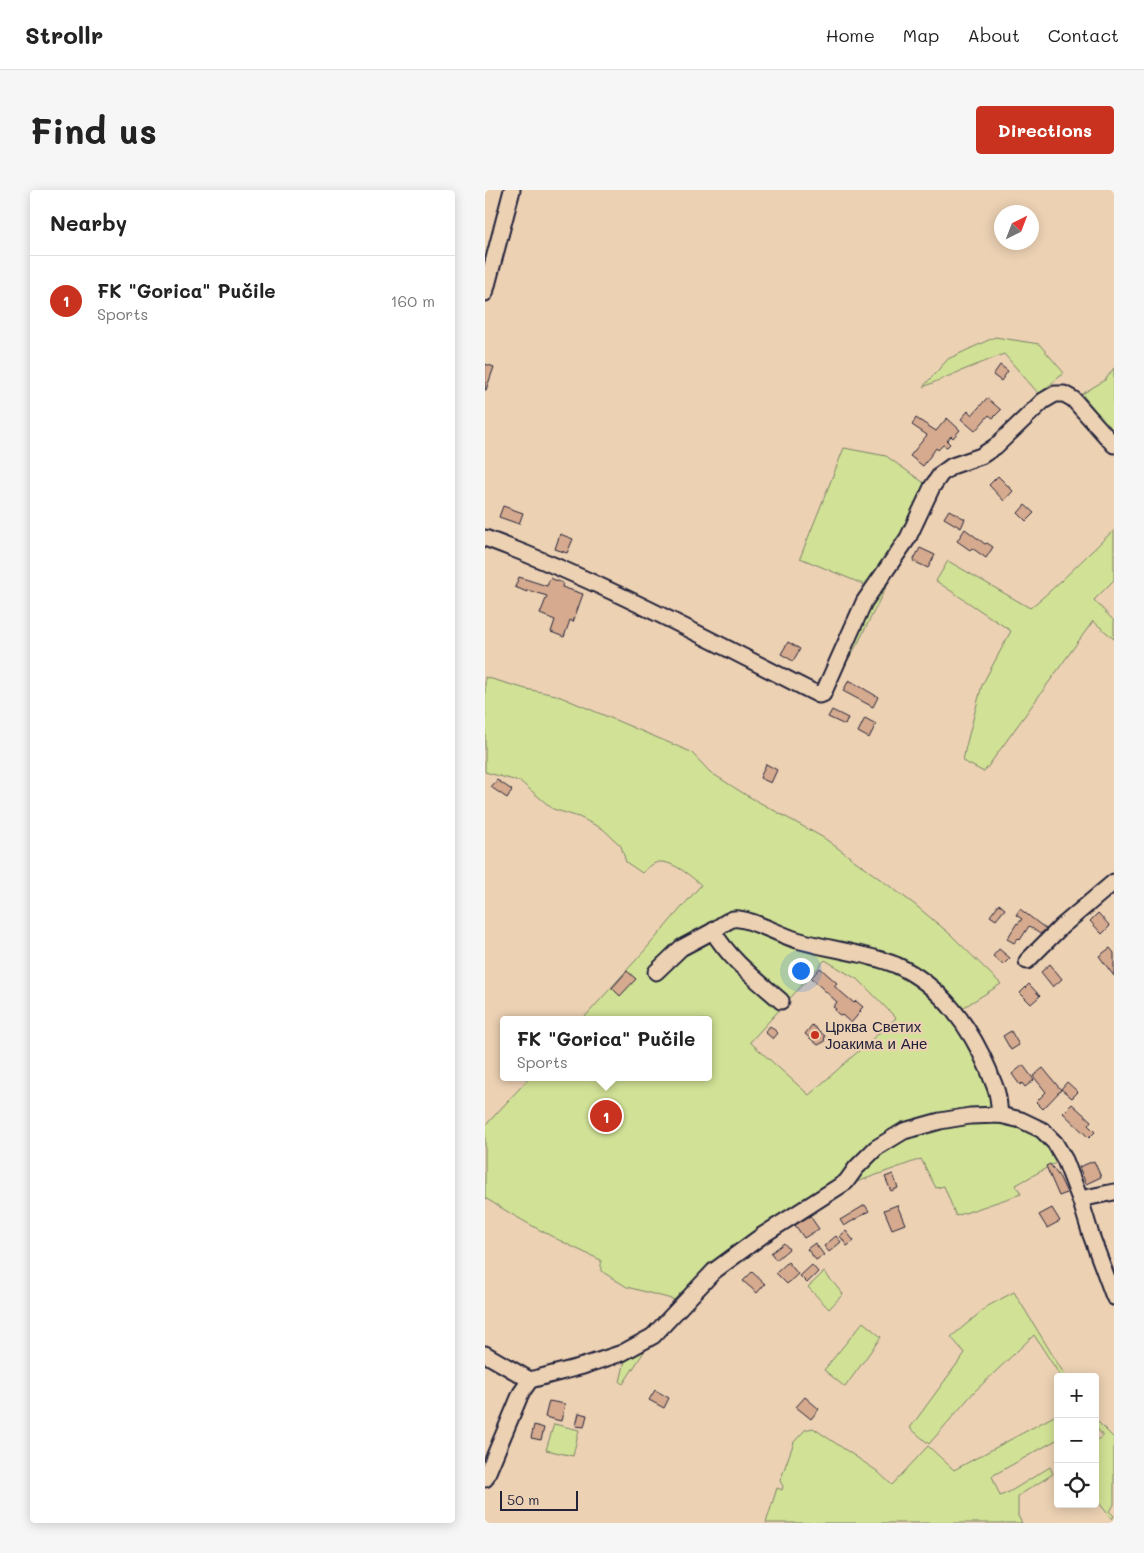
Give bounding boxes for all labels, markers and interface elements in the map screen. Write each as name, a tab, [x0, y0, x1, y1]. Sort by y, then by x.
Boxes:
text: Strollr	[25, 19, 103, 50]
text: Home	[826, 23, 875, 47]
text: Map	[903, 23, 939, 47]
text: About	[967, 23, 1020, 47]
text: Contact	[1048, 23, 1119, 47]
button: Directions	[976, 106, 1114, 154]
text: Find us	[30, 107, 157, 153]
north arrow	[994, 205, 1039, 250]
text: Nearby	[50, 209, 127, 236]
text: FK "Gorica" Pučile	[97, 278, 276, 303]
text: 1	[62, 290, 70, 311]
text: 160 m	[390, 290, 435, 311]
text: Sports	[97, 303, 148, 324]
your location	[788, 958, 814, 984]
popup	[500, 1016, 712, 1081]
place label: Црква Светих Јоакима и Ане	[825, 1016, 927, 1053]
text: FK "Gorica" Pučile	[517, 1026, 695, 1051]
marker: Црква Светих Јоакима и Ане	[809, 1029, 821, 1041]
text: Sports	[517, 1051, 568, 1072]
pin: 1	[590, 1097, 622, 1135]
map controls	[1054, 1373, 1099, 1508]
button: +	[1054, 1373, 1099, 1418]
button: −	[1054, 1418, 1099, 1463]
button: locate	[1054, 1463, 1099, 1508]
scale bar	[500, 1488, 577, 1511]
text: 50 m	[507, 1490, 539, 1509]

